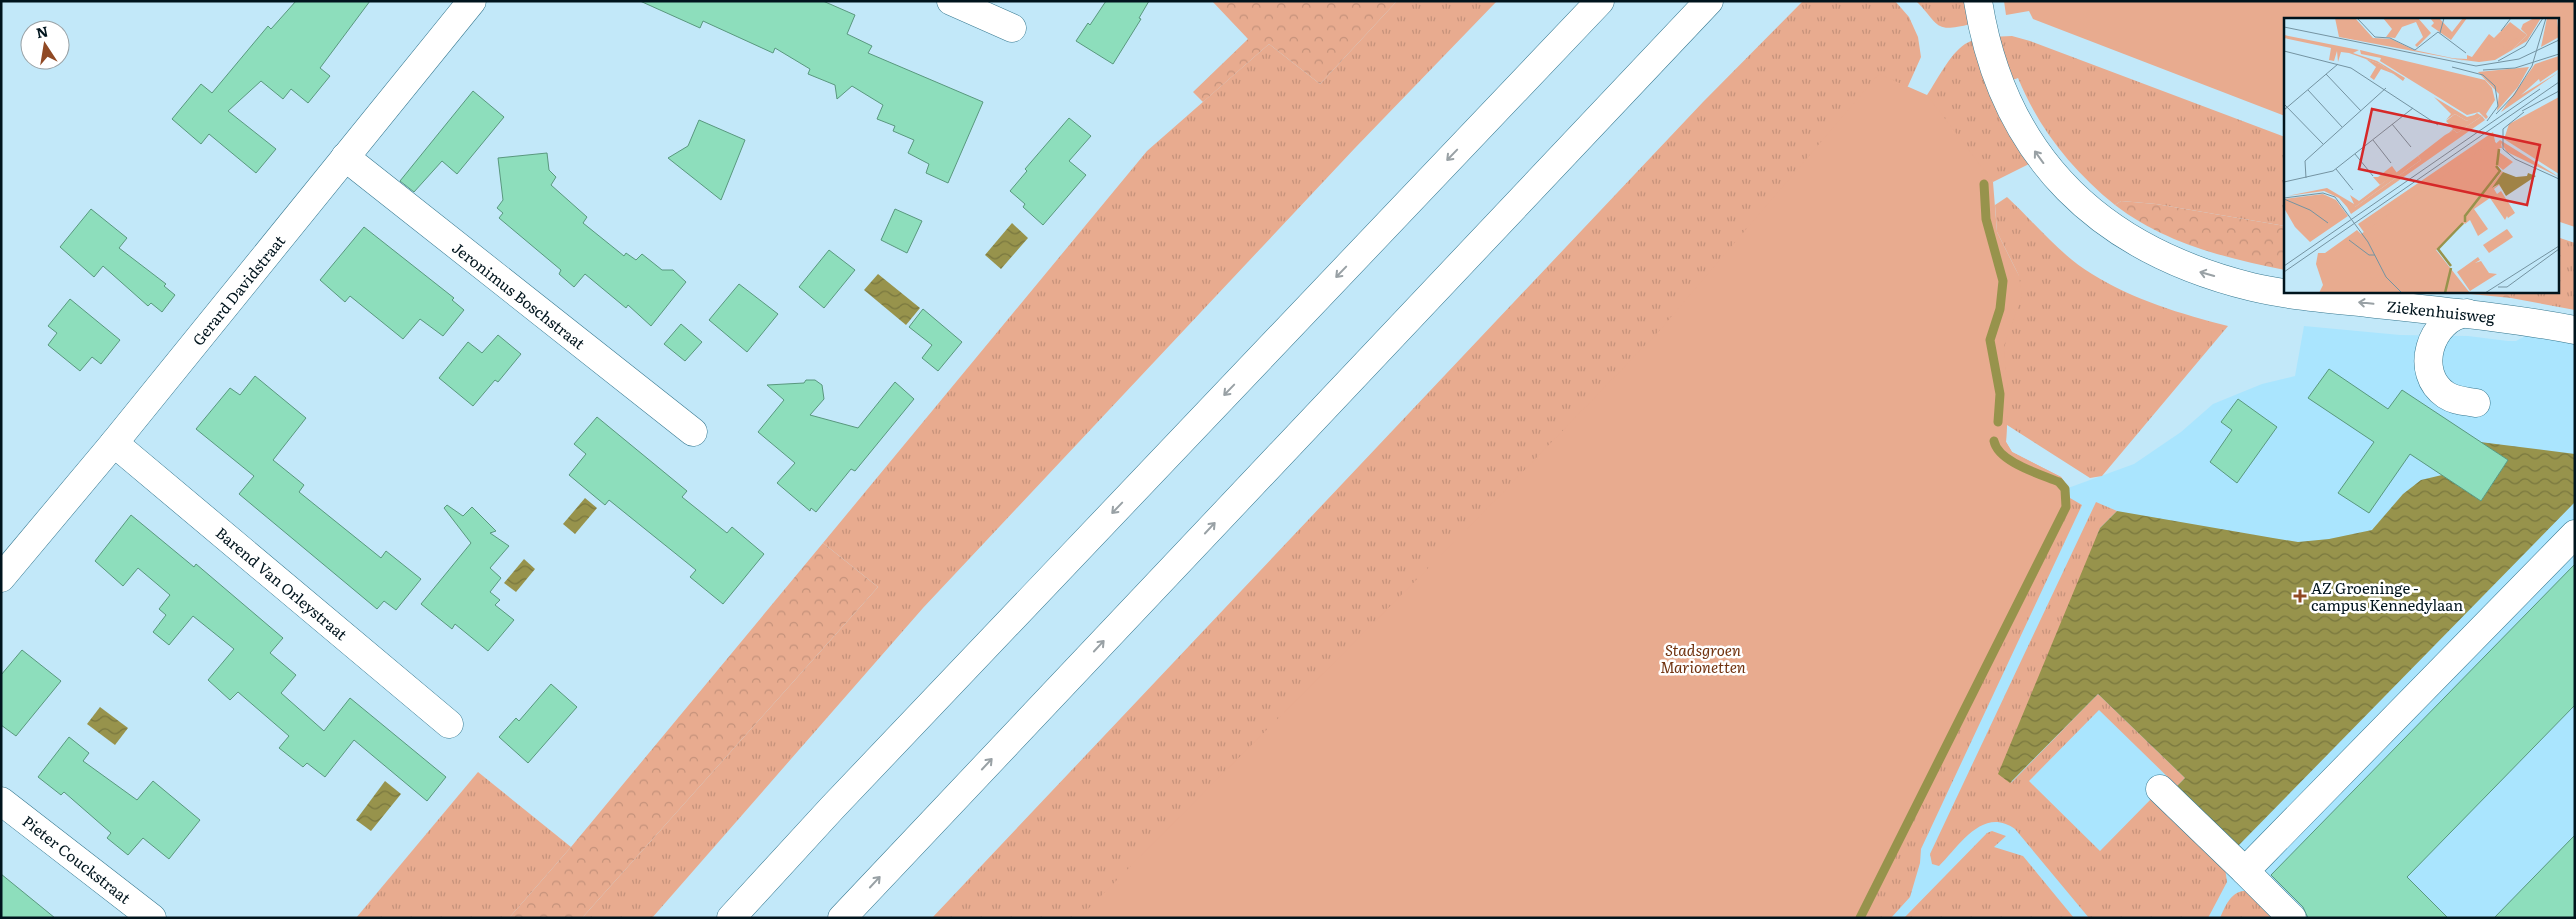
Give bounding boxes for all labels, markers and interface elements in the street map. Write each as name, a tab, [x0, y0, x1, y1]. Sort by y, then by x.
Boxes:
inset map	[2284, 18, 2558, 292]
north arrow	[20, 20, 70, 70]
text: N	[34, 20, 50, 42]
one-way arrow	[1446, 148, 1458, 161]
one-way arrow	[2034, 151, 2045, 164]
street label: Gerard Davidstraat	[186, 230, 290, 350]
street label: Jeronimus Boschstraat	[448, 236, 590, 354]
one-way arrow	[1335, 266, 1347, 278]
one-way arrow	[2199, 268, 2215, 278]
street label: Ziekenhuisweg	[2386, 294, 2497, 328]
one-way arrow	[2359, 298, 2375, 308]
one-way arrow	[1223, 384, 1235, 397]
one-way arrow	[1111, 502, 1123, 514]
street label: Barend Van Orleystraat	[211, 521, 353, 645]
one-way arrow	[1204, 522, 1216, 535]
place label: AZ Groeninge - campus Kennedylaan	[2311, 576, 2463, 616]
marker: AZ Groeninge - campus Kennedylaan	[2293, 589, 2307, 603]
park label: Stadsgroen Marionetten	[1660, 638, 1746, 678]
one-way arrow	[1092, 641, 1104, 653]
one-way arrow	[981, 758, 993, 771]
street label: Pieter Couckstraat	[18, 809, 136, 909]
one-way arrow	[869, 876, 881, 889]

